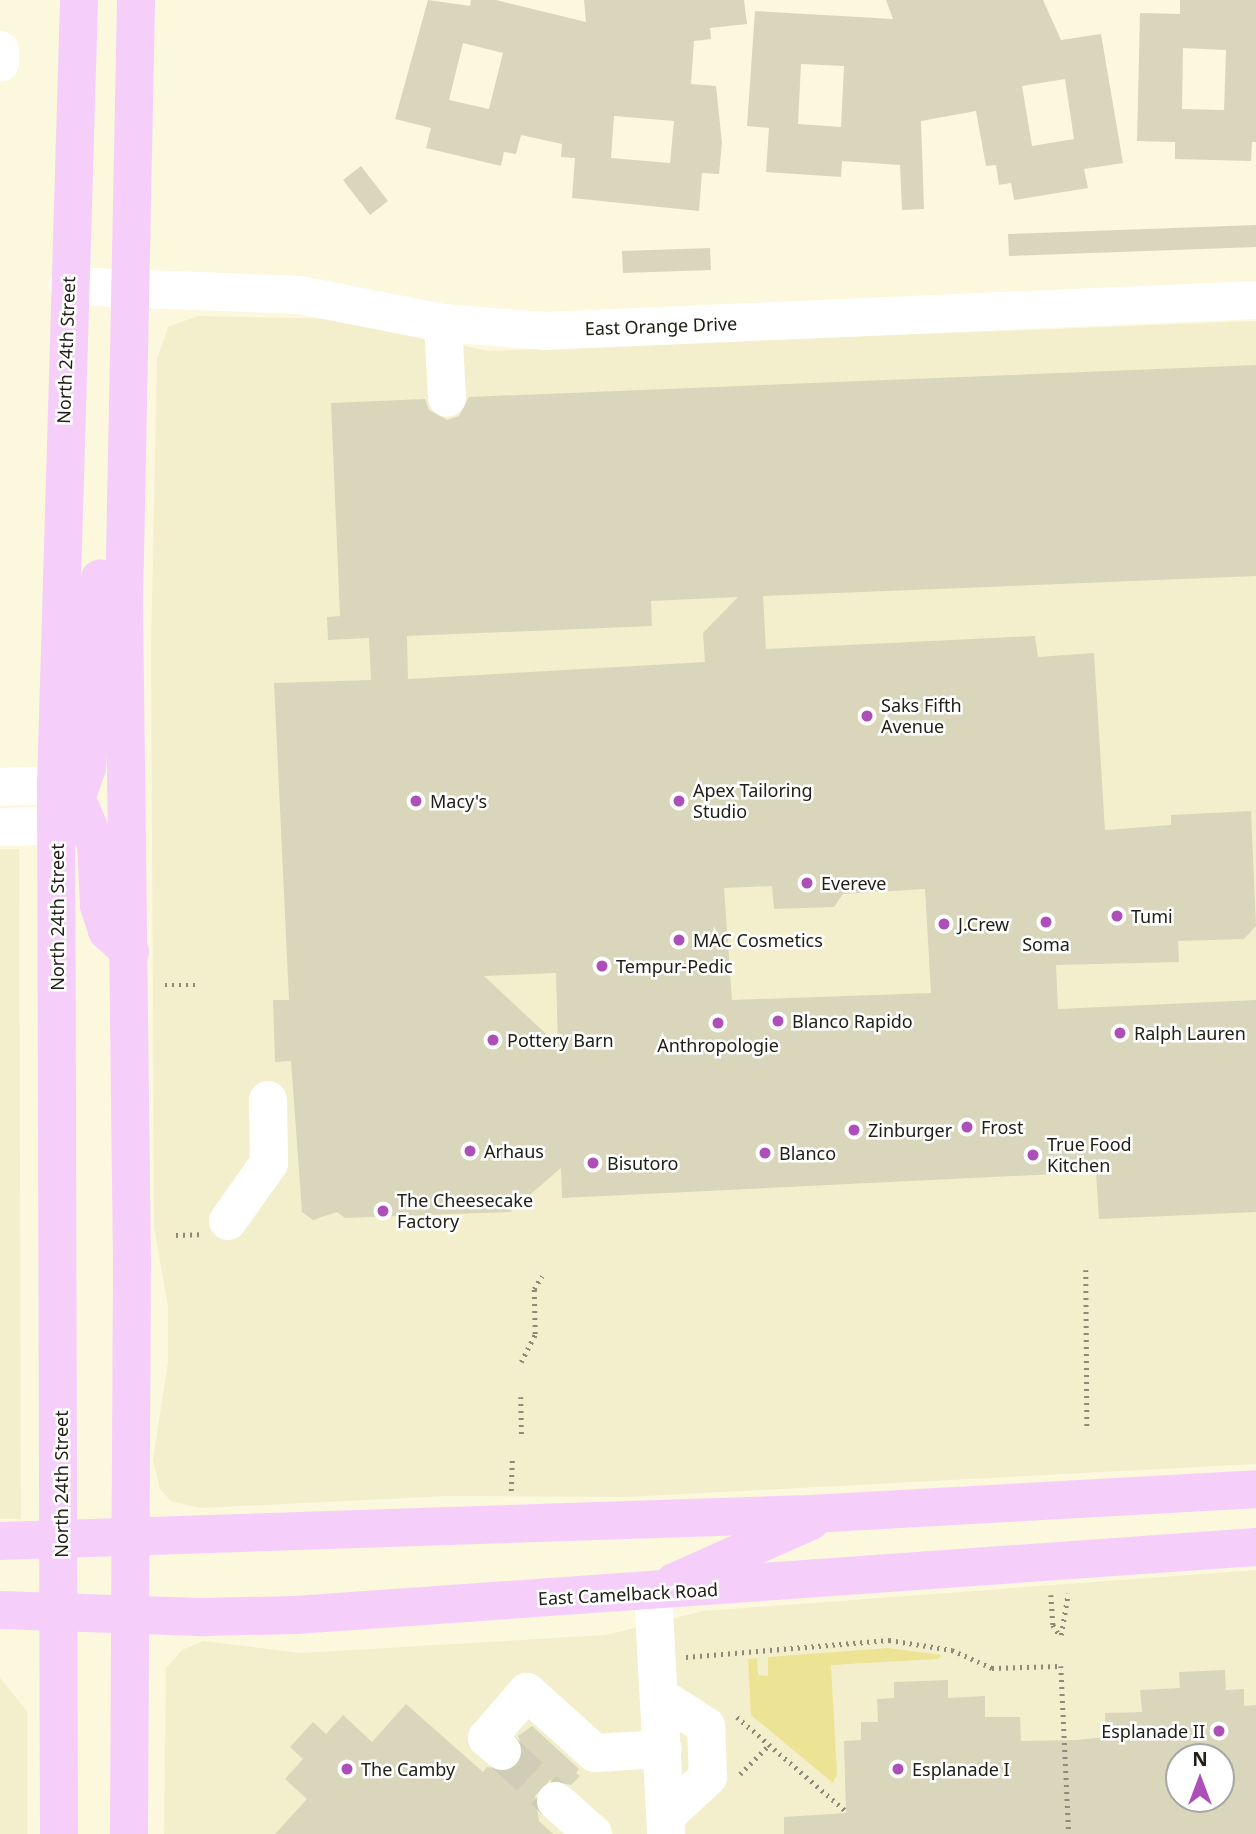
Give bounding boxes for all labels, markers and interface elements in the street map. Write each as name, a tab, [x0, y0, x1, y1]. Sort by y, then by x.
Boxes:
street label: North 24th Street	[53, 276, 79, 424]
street label: East Orange Drive	[584, 313, 738, 339]
place label: Saks Fifth Avenue	[881, 695, 962, 738]
marker: Saks Fifth Avenue	[859, 708, 875, 724]
place label: Apex Tailoring Studio	[693, 780, 813, 822]
place label: Macy's	[430, 790, 487, 812]
marker: Macy's	[408, 793, 424, 809]
marker: Apex Tailoring Studio	[671, 793, 687, 809]
street label: North 24th Street	[46, 843, 68, 991]
place label: Evereve	[821, 872, 886, 894]
marker: Evereve	[799, 875, 815, 891]
place label: Tumi	[1131, 905, 1173, 927]
marker: Tumi	[1109, 908, 1125, 924]
place label: J.Crew	[958, 913, 1009, 935]
marker: Soma	[1038, 914, 1054, 930]
marker: J.Crew	[936, 916, 952, 932]
place label: MAC Cosmetics	[693, 929, 823, 951]
marker: MAC Cosmetics	[671, 932, 687, 948]
place label: Soma	[1022, 933, 1070, 955]
place label: Tempur-Pedic	[616, 955, 733, 977]
marker: Tempur-Pedic	[594, 958, 610, 974]
place label: Blanco Rapido	[792, 1010, 913, 1032]
marker: Blanco Rapido	[770, 1013, 786, 1029]
marker: Anthropologie	[710, 1015, 726, 1031]
place label: Ralph Lauren	[1134, 1022, 1246, 1044]
marker: Ralph Lauren	[1112, 1025, 1128, 1041]
place label: Pottery Barn	[507, 1029, 614, 1051]
marker: Pottery Barn	[485, 1032, 501, 1048]
place label: Anthropologie	[657, 1034, 779, 1056]
place label: Frost	[981, 1116, 1023, 1138]
place label: Zinburger	[868, 1119, 952, 1141]
marker: Frost	[959, 1119, 975, 1135]
marker: Zinburger	[846, 1122, 862, 1138]
place label: True Food Kitchen	[1047, 1134, 1132, 1176]
place label: Arhaus	[484, 1140, 544, 1162]
place label: Blanco	[779, 1142, 836, 1164]
marker: Arhaus	[462, 1143, 478, 1159]
marker: Blanco	[757, 1145, 773, 1161]
marker: True Food Kitchen	[1025, 1147, 1041, 1163]
place label: Bisutoro	[607, 1152, 678, 1174]
marker: Bisutoro	[585, 1155, 601, 1171]
place label: The Cheesecake Factory	[397, 1190, 533, 1232]
marker: The Cheesecake Factory	[375, 1203, 391, 1219]
street label: North 24th Street	[50, 1410, 72, 1558]
street label: East Camelback Road	[537, 1578, 719, 1610]
place label: Esplanade II	[1101, 1720, 1205, 1742]
marker: Esplanade II	[1211, 1723, 1227, 1739]
north arrow	[1165, 1743, 1235, 1813]
text: N	[1192, 1746, 1208, 1772]
place label: The Camby	[361, 1758, 455, 1780]
place label: Esplanade I	[912, 1758, 1010, 1780]
marker: The Camby	[339, 1761, 355, 1777]
marker: Esplanade I	[890, 1761, 906, 1777]

